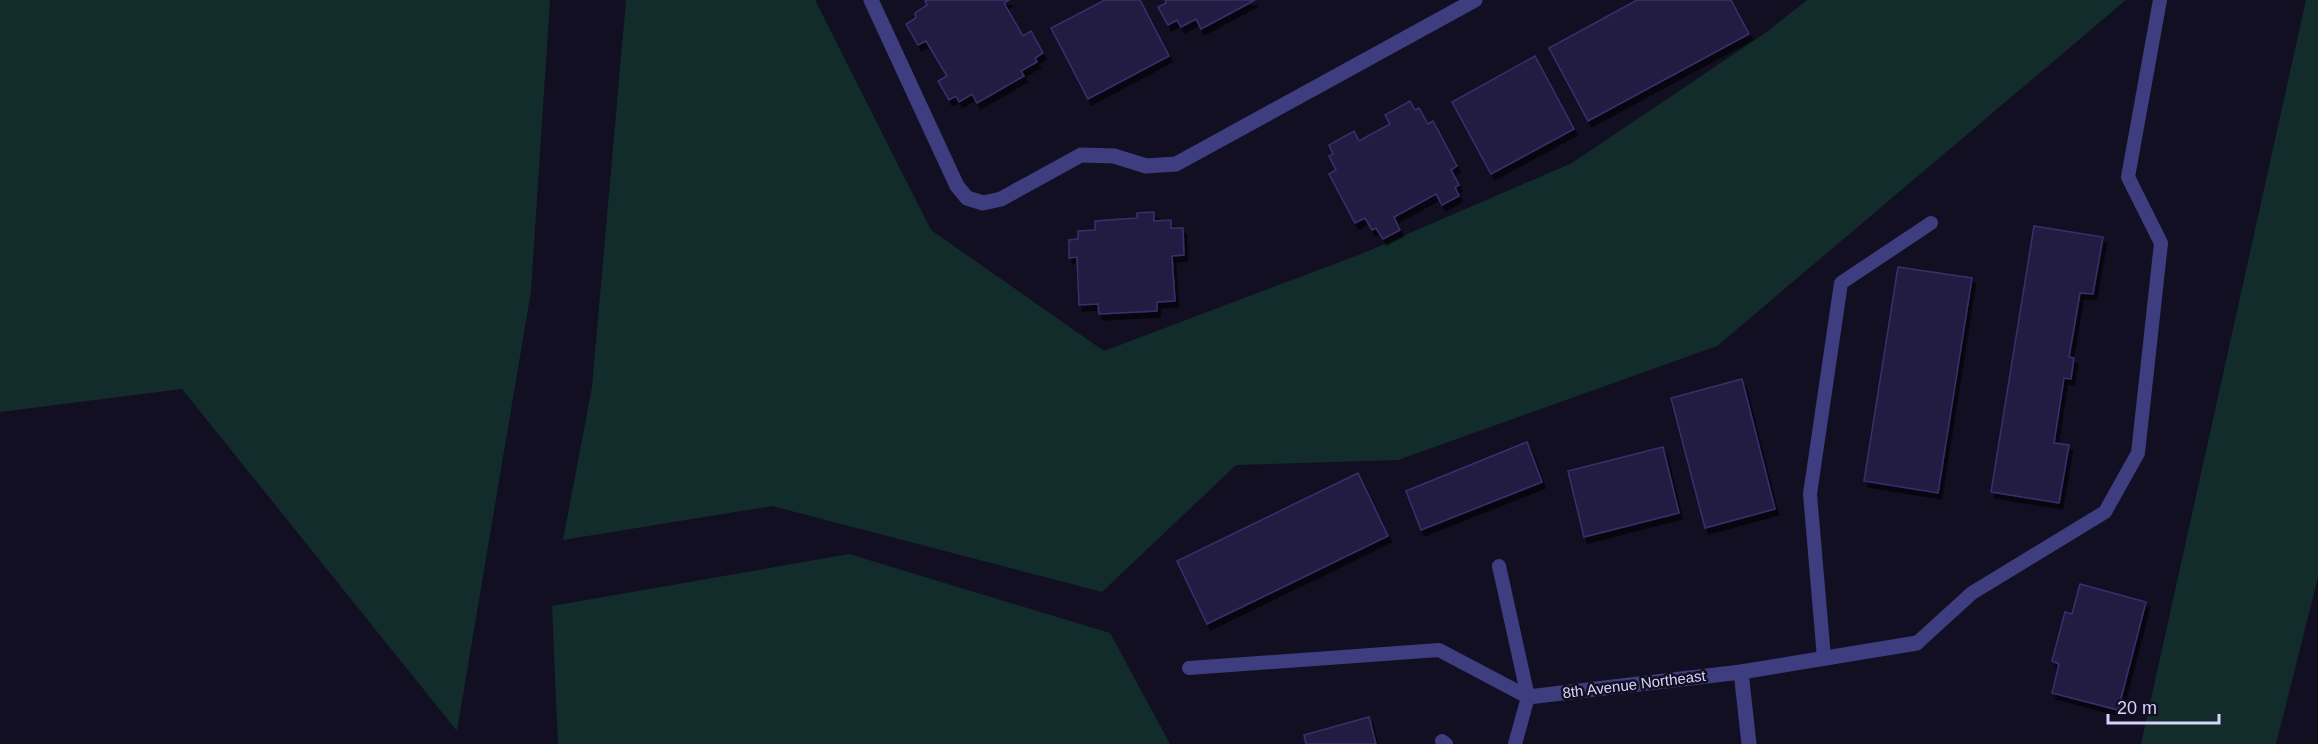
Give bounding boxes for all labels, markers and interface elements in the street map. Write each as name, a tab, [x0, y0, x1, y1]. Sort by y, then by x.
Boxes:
street label: 8th Avenue Northeast	[1562, 667, 1707, 701]
scale bar	[2108, 687, 2219, 725]
text: 20 m	[2117, 698, 2157, 718]

